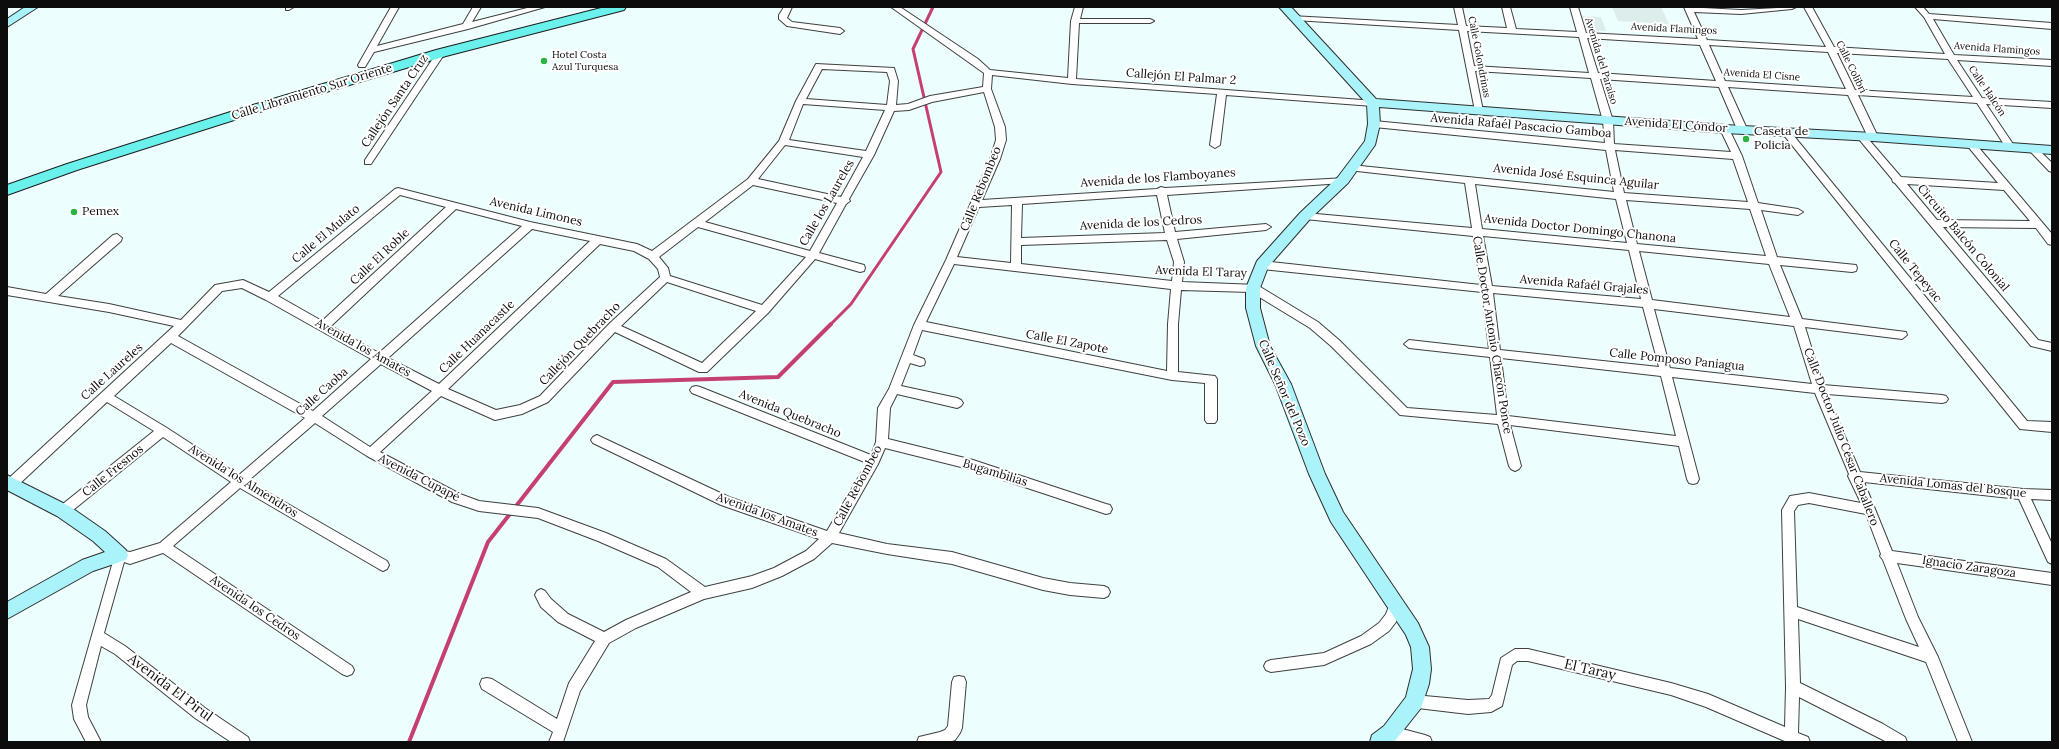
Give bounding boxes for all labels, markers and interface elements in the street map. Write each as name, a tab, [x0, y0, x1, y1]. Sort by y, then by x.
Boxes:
street label: Calle Golondrinas	[1465, 15, 1493, 99]
street label: Avenida del Paraíso	[1582, 16, 1620, 106]
street label: Avenida Flamingos	[1631, 21, 1717, 37]
street label: Calle Colibrí	[1833, 39, 1869, 95]
street label: Avenida Flamingos	[1954, 40, 2040, 58]
place label: Hotel Costa Azul Turquesa	[552, 49, 618, 72]
street label: Callejón Santa Cruz	[358, 52, 432, 150]
marker: Hotel Costa Azul Turquesa	[539, 56, 549, 66]
street label: Calle Libramiento Sur Oriente	[230, 61, 394, 123]
street label: Calle Halcón	[1966, 63, 2008, 119]
street label: Callejón El Palmar 2	[1125, 66, 1237, 88]
street label: Avenida El Cisne	[1723, 66, 1801, 84]
street label: Avenida Rafaél Pascacio Gamboa	[1430, 111, 1612, 141]
street label: Avenida El Cóndor	[1624, 114, 1728, 136]
place label: Caseta de Policia	[1754, 125, 1808, 153]
marker: Caseta de Policia	[1741, 134, 1751, 144]
street label: Calle Rebombeo	[957, 145, 1005, 233]
street label: Calle los Laureles	[796, 157, 858, 249]
street label: Avenida José Esquinca Aguilar	[1493, 161, 1659, 193]
street label: Avenida de los Flamboyanes	[1080, 165, 1236, 191]
street label: Circuito Balcón Colonial	[1914, 182, 2012, 294]
street label: Avenida Limones	[488, 194, 584, 230]
street label: Calle El Mulato	[289, 202, 363, 266]
place label: Pemex	[82, 205, 119, 219]
marker: Pemex	[69, 207, 79, 217]
street label: Avenida Doctor Domingo Chanona	[1483, 212, 1677, 246]
street label: Avenida de los Cedros	[1079, 213, 1203, 233]
street label: Calle El Roble	[347, 226, 413, 288]
street label: Calle Doctor Antonio Chacón Ponce	[1469, 235, 1515, 435]
street label: Calle Tepeyac	[1885, 237, 1945, 305]
street label: Avenida El Taray	[1155, 263, 1247, 281]
street label: Avenida Rafaél Grajales	[1519, 272, 1649, 298]
street label: Calle Huanacastle	[436, 297, 518, 377]
street label: Callejón Quebracho	[537, 299, 623, 389]
street label: Avenida los Amates	[313, 316, 413, 380]
street label: Calle El Zapote	[1025, 327, 1109, 357]
street label: Calle Señor del Pozo	[1255, 338, 1313, 448]
street label: Calle Laureles	[78, 340, 146, 404]
street label: Calle Pomposo Paniagua	[1609, 346, 1745, 374]
street label: Calle Doctor Julio César Caballero	[1800, 346, 1882, 528]
street label: Calle Caoba	[293, 365, 351, 419]
street label: Avenida Quebracho	[737, 387, 843, 441]
street label: Avenida los Almendros	[186, 441, 300, 521]
street label: Calle Fresnos	[80, 442, 146, 500]
street label: Calle Rebombeo	[831, 443, 885, 529]
street label: Avenida Cupapé	[376, 451, 462, 505]
street label: Bugambilias	[961, 456, 1029, 490]
street label: Avenida Lomas del Bosque	[1879, 471, 2027, 501]
street label: Avenida los Amates	[714, 490, 820, 540]
street label: Ignacio Zaragoza	[1921, 553, 2017, 581]
street label: Avenida los Cedros	[207, 572, 303, 644]
street label: Avenida El Pirul	[124, 651, 216, 725]
street label: El Taray	[1563, 656, 1617, 684]

